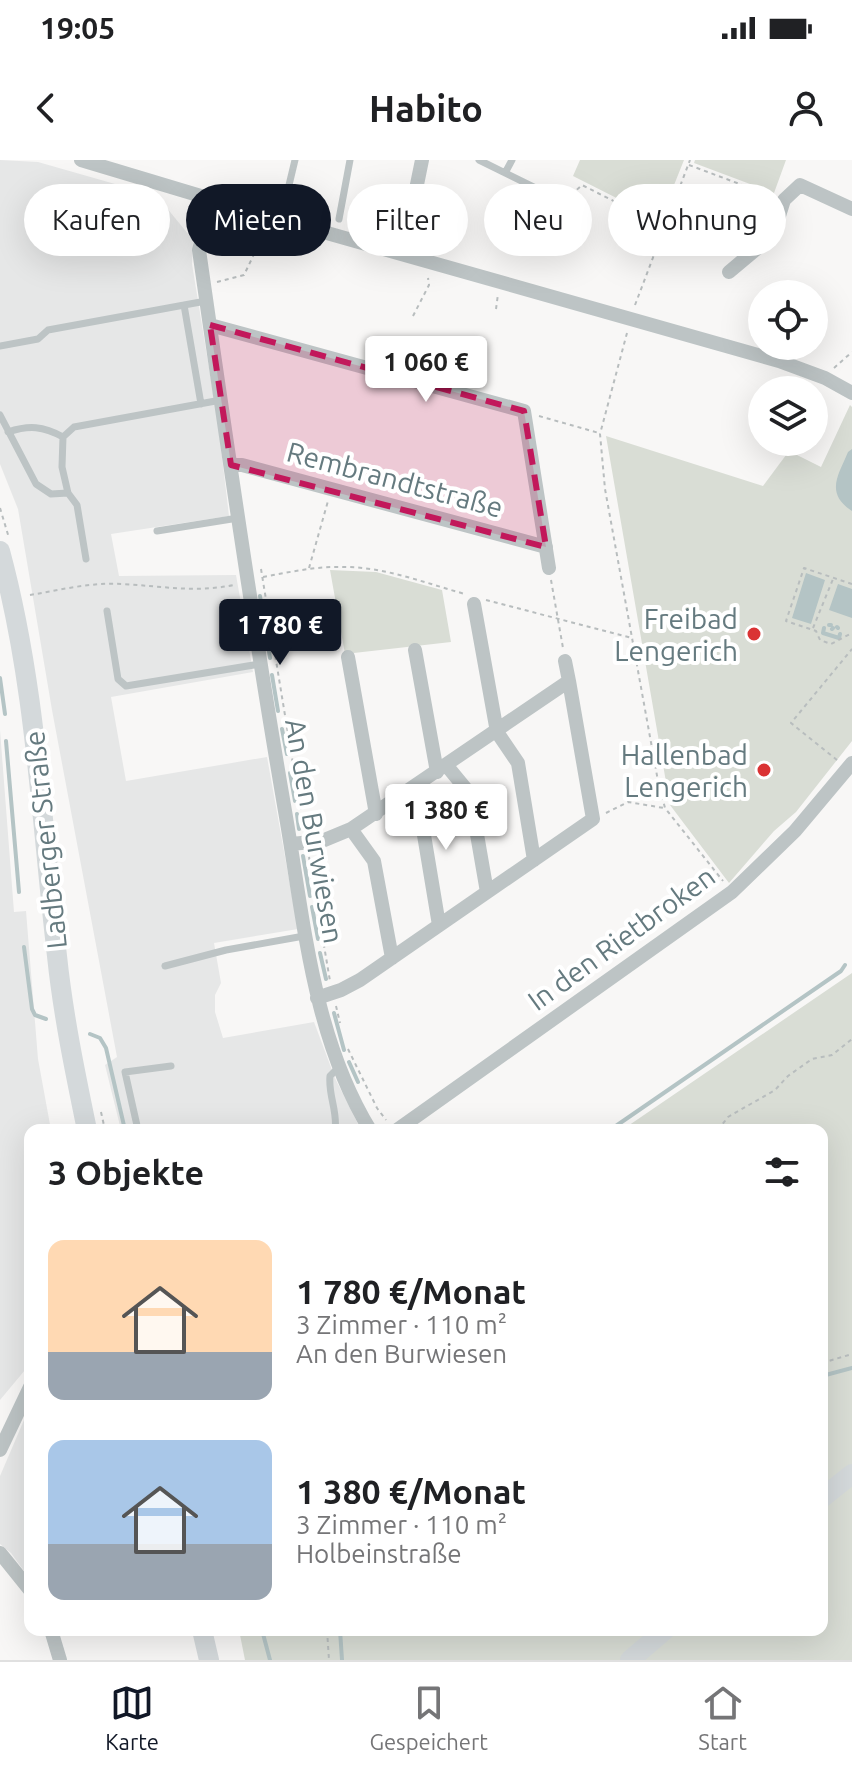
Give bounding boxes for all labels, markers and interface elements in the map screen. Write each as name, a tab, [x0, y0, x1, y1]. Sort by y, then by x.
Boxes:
text: 19:05	[40, 11, 115, 45]
icon: back	[24, 86, 68, 130]
icon: person	[784, 86, 828, 130]
text: Habito	[369, 88, 483, 129]
chip: Kaufen	[24, 184, 170, 256]
chip: Mieten	[186, 184, 331, 256]
chip: Filter	[347, 184, 468, 256]
chip: Neu	[484, 184, 592, 256]
chip: Wohnung	[608, 184, 786, 256]
map controls	[748, 280, 828, 456]
button: locate	[748, 280, 828, 360]
pin: 1 060 €	[352, 336, 500, 404]
text: 1 060 €	[383, 347, 469, 376]
button: layers	[748, 376, 828, 456]
street label: Rembrandtstraße	[284, 435, 506, 523]
pin: 1 780 €	[206, 599, 354, 667]
place label: Freibad Lengerich	[614, 603, 738, 666]
text: 1 780 €	[237, 610, 323, 639]
marker: Freibad Lengerich	[745, 625, 763, 643]
street label: An den Burwiesen	[280, 716, 350, 946]
street label: Ladberger Straße	[18, 729, 72, 951]
place label: Hallenbad Lengerich	[621, 739, 748, 802]
marker: Hallenbad Lengerich	[755, 761, 773, 779]
pin: 1 380 €	[372, 784, 520, 852]
text: 1 380 €	[403, 795, 489, 824]
street label: In den Rietbroken	[522, 860, 720, 1016]
icon: filters	[760, 1150, 804, 1194]
text: 3 Objekte	[48, 1153, 204, 1191]
icon: home	[112, 1272, 208, 1368]
text: 1 780 €/Monat	[296, 1272, 526, 1310]
text: 3 Zimmer · 110 m²	[296, 1310, 507, 1339]
text: An den Burwiesen	[296, 1339, 507, 1368]
icon: home	[112, 1472, 208, 1568]
text: 1 380 €/Monat	[296, 1472, 526, 1510]
text: 3 Zimmer · 110 m²	[296, 1510, 507, 1539]
text: Holbeinstraße	[296, 1539, 462, 1568]
tab: Karte	[105, 1681, 159, 1754]
tab: Gespeichert	[369, 1681, 488, 1754]
tab: Start	[698, 1681, 747, 1754]

